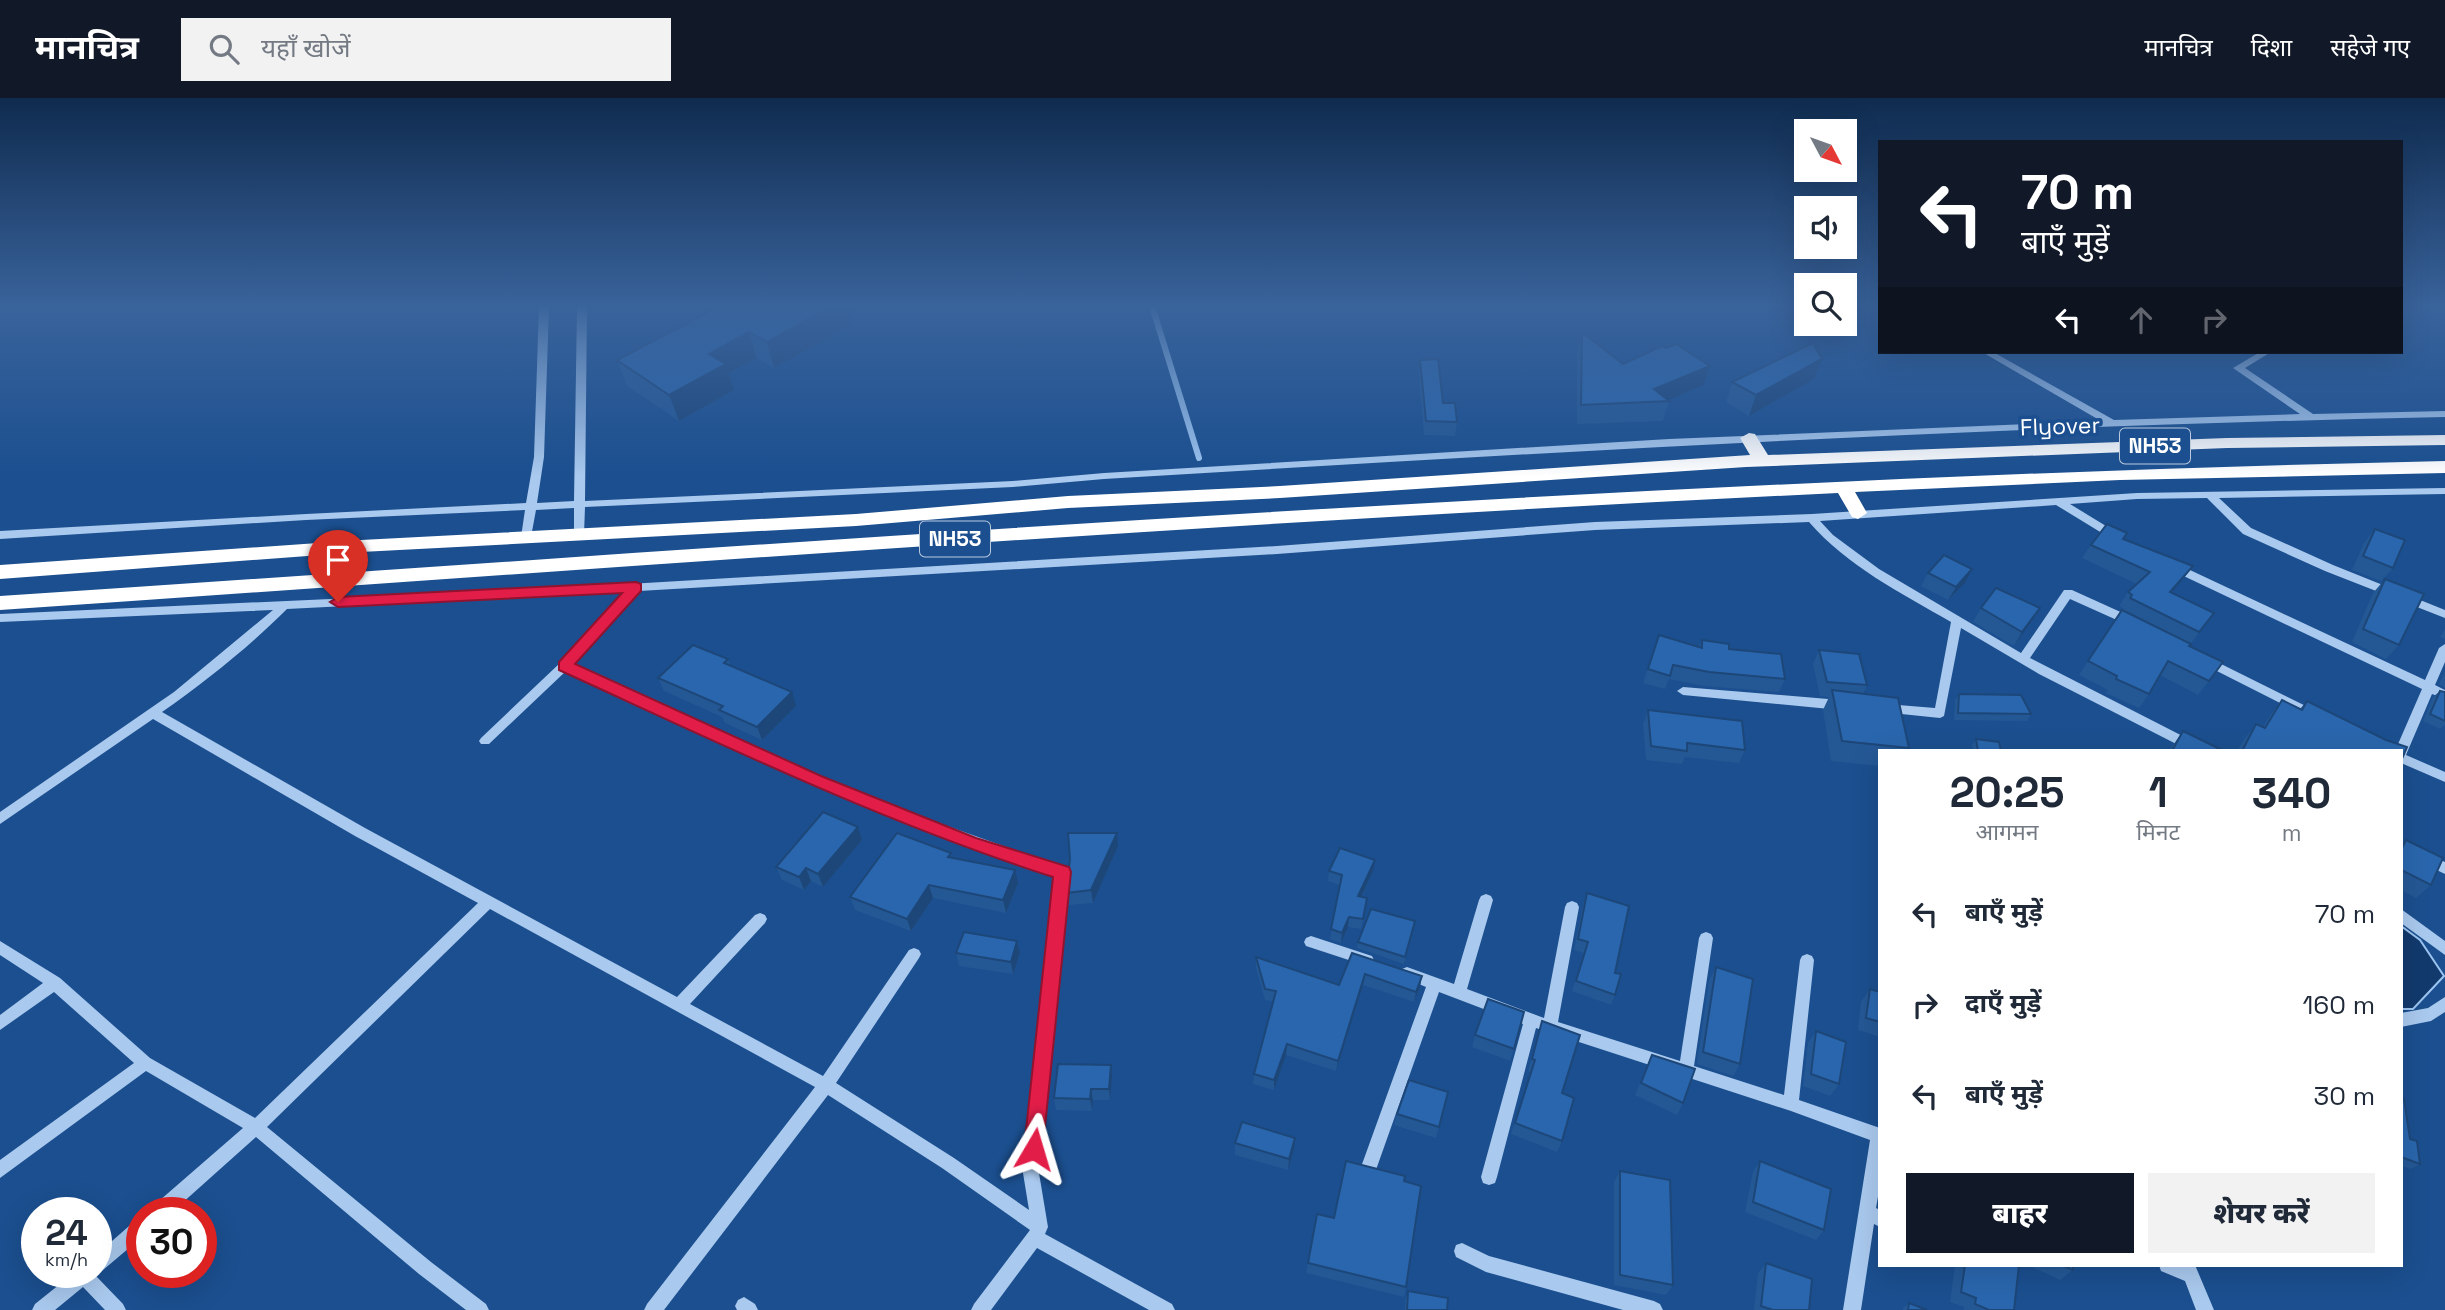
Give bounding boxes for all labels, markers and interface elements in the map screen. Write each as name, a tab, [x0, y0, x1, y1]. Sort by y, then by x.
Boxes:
search box	[181, 18, 671, 81]
text: मानचित्र	[35, 27, 139, 69]
icon: search	[205, 30, 243, 68]
text: यहाँ खोजें	[261, 31, 351, 65]
text: मानचित्र	[2144, 32, 2213, 63]
text: दिशा	[2251, 32, 2292, 63]
text: सहेजे गए	[2330, 32, 2410, 63]
north arrow	[1794, 119, 1857, 182]
map controls	[1794, 119, 1857, 336]
text: 70 m	[2021, 161, 2134, 223]
icon: left	[1906, 168, 1997, 259]
button: sound	[1794, 196, 1857, 259]
text: बाएँ मुड़ें	[2021, 222, 2110, 262]
button: search	[1794, 273, 1857, 336]
icon: left	[2049, 301, 2087, 339]
icon: ahead	[2122, 301, 2160, 339]
icon: right	[2195, 301, 2233, 339]
street label: Flyover	[2019, 410, 2101, 442]
road number: NH53	[2120, 428, 2190, 464]
road number: NH53	[920, 522, 990, 556]
pin	[308, 530, 368, 602]
icon: arrive	[319, 541, 357, 579]
text: 20:25	[1950, 766, 2064, 819]
text: 1	[2149, 766, 2168, 819]
text: 340	[2252, 767, 2331, 820]
text: आगमन	[1976, 817, 2039, 847]
text: मिनट	[2136, 817, 2180, 847]
text: m	[2282, 818, 2301, 848]
icon: left	[1906, 895, 1944, 933]
text: बाएँ मुड़ें	[1965, 895, 2043, 929]
text: 70 m	[2315, 897, 2375, 931]
icon: right	[1906, 986, 1944, 1024]
text: दाएँ मुड़ें	[1965, 986, 2041, 1020]
text: 160 m	[2303, 988, 2375, 1022]
icon: left	[1906, 1077, 1944, 1115]
text: बाएँ मुड़ें	[1965, 1077, 2043, 1111]
text: 30 m	[2314, 1079, 2375, 1113]
position arrow	[997, 1112, 1071, 1186]
button: बाहर	[1906, 1173, 2134, 1253]
button: शेयर करें	[2148, 1173, 2375, 1253]
speed limit sign: 30	[126, 1197, 217, 1288]
text: 24	[45, 1211, 88, 1255]
text: km/h	[45, 1248, 88, 1271]

